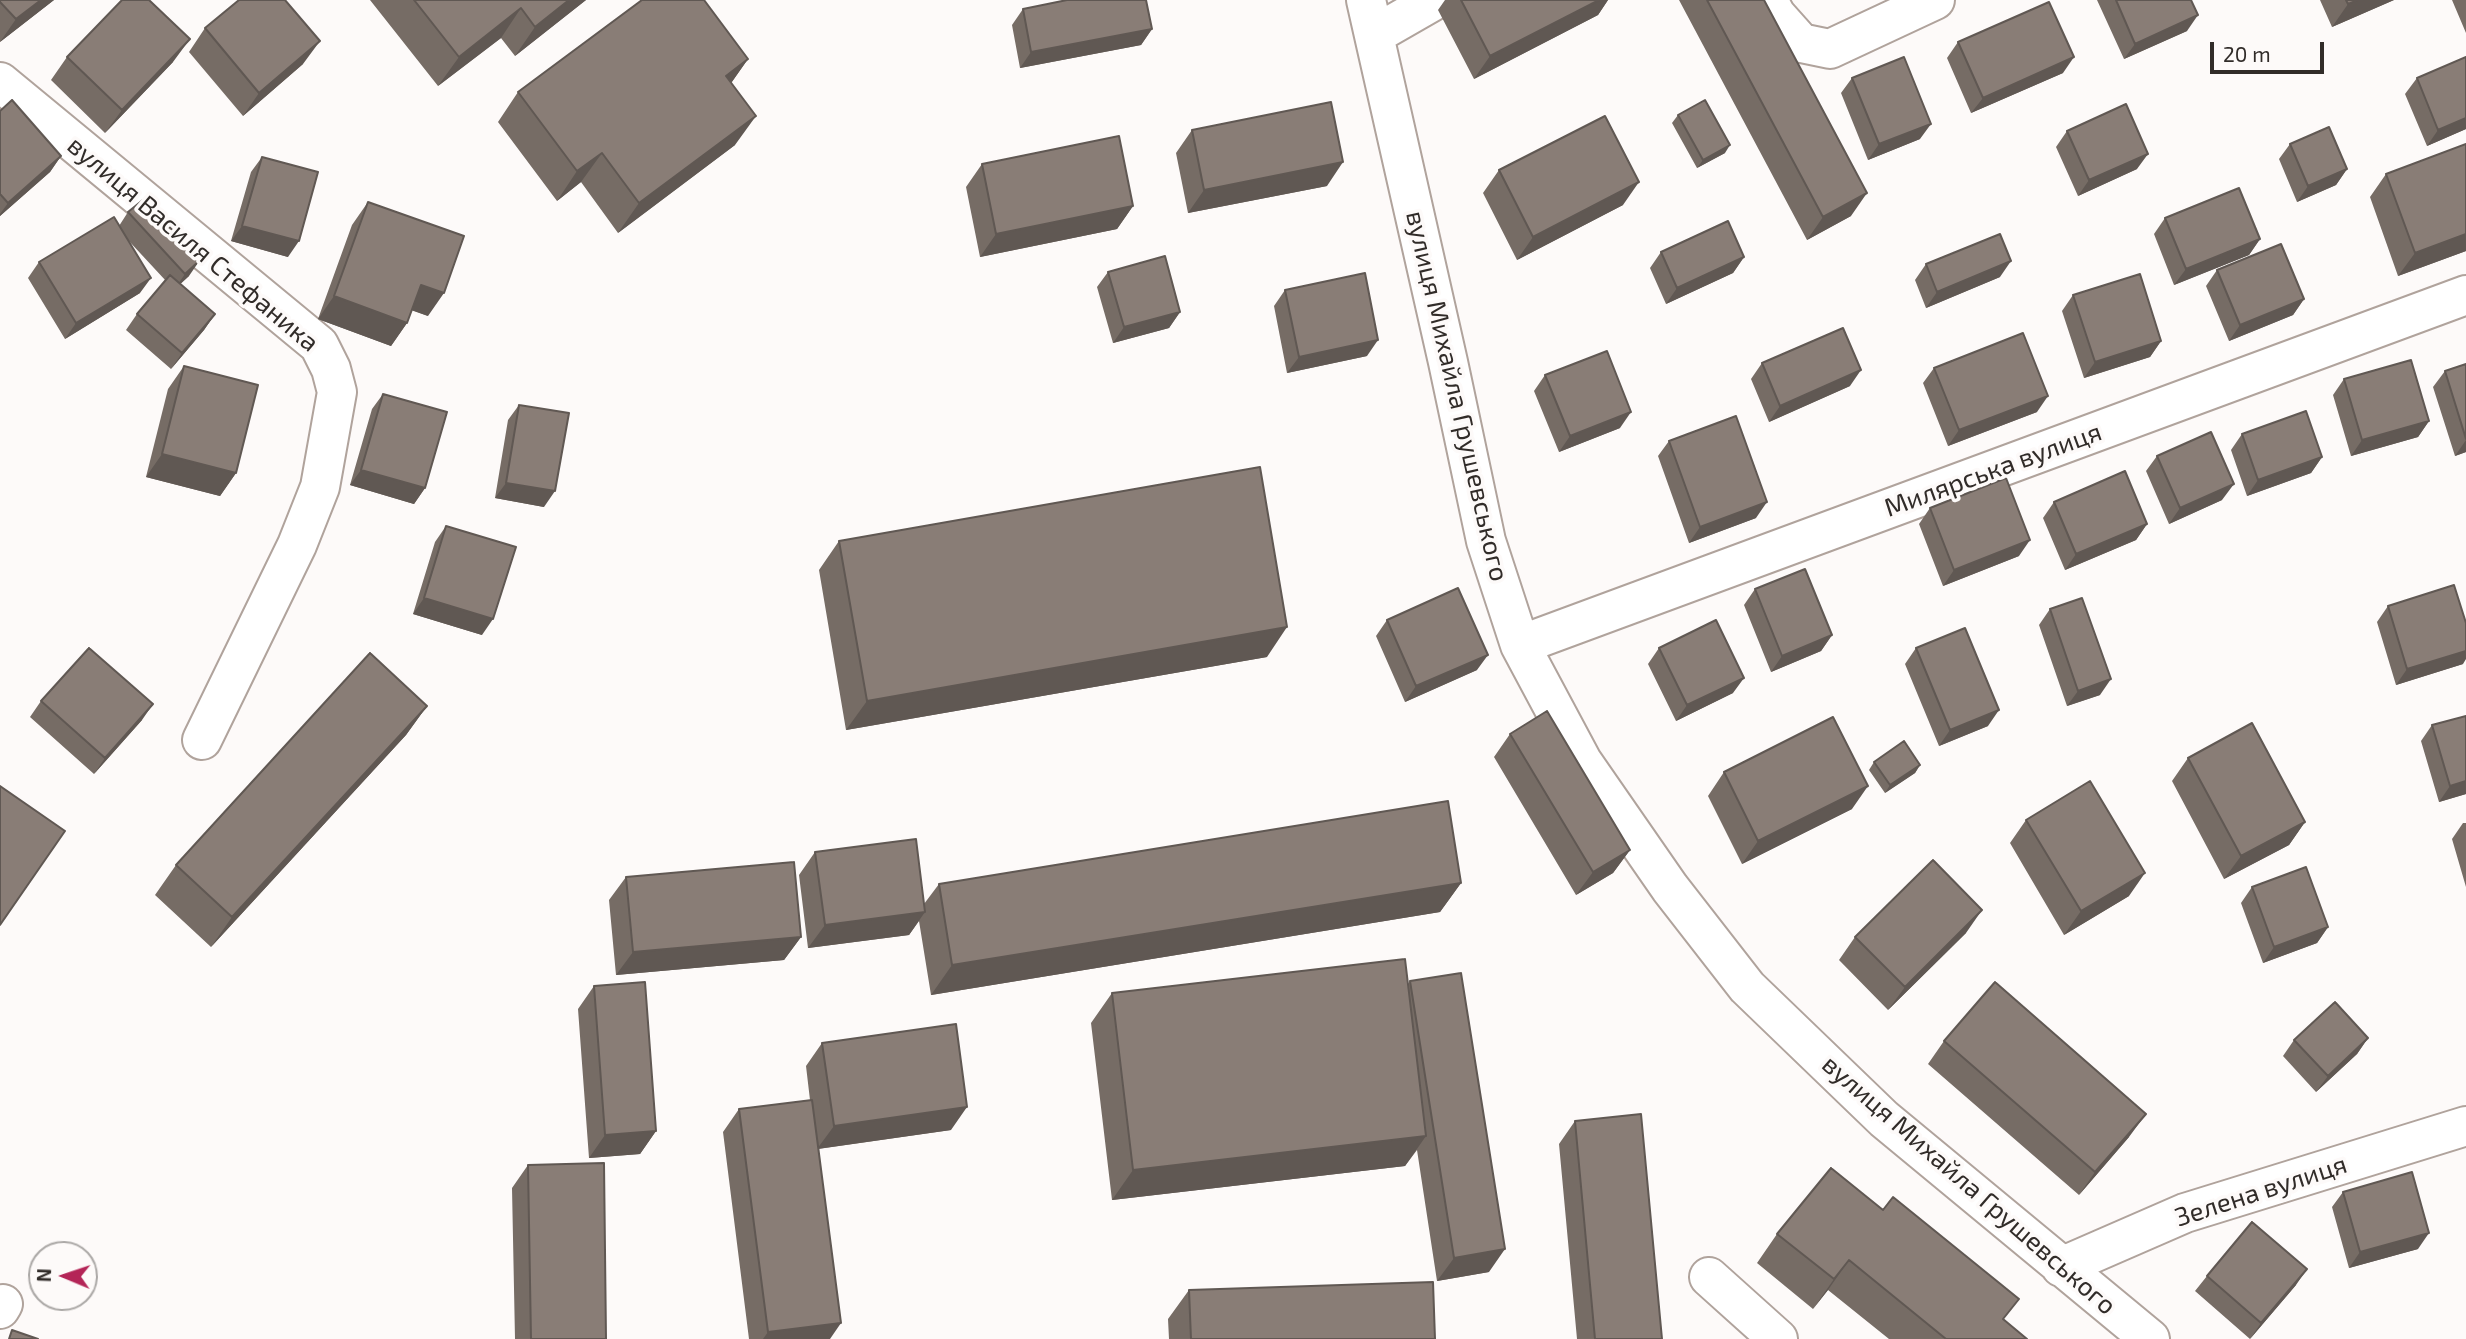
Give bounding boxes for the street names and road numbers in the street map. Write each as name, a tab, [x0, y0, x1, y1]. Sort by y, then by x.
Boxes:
street label: вулиця Василя Стефаника	[61, 130, 325, 358]
street label: вулиця Михайла Грушевського	[1399, 208, 1515, 584]
street label: Милярська вулиця	[1880, 416, 2106, 524]
street label: вулиця Михайла Грушевського	[1816, 1049, 2122, 1321]
street label: Зелена вулиця	[2171, 1149, 2351, 1233]

